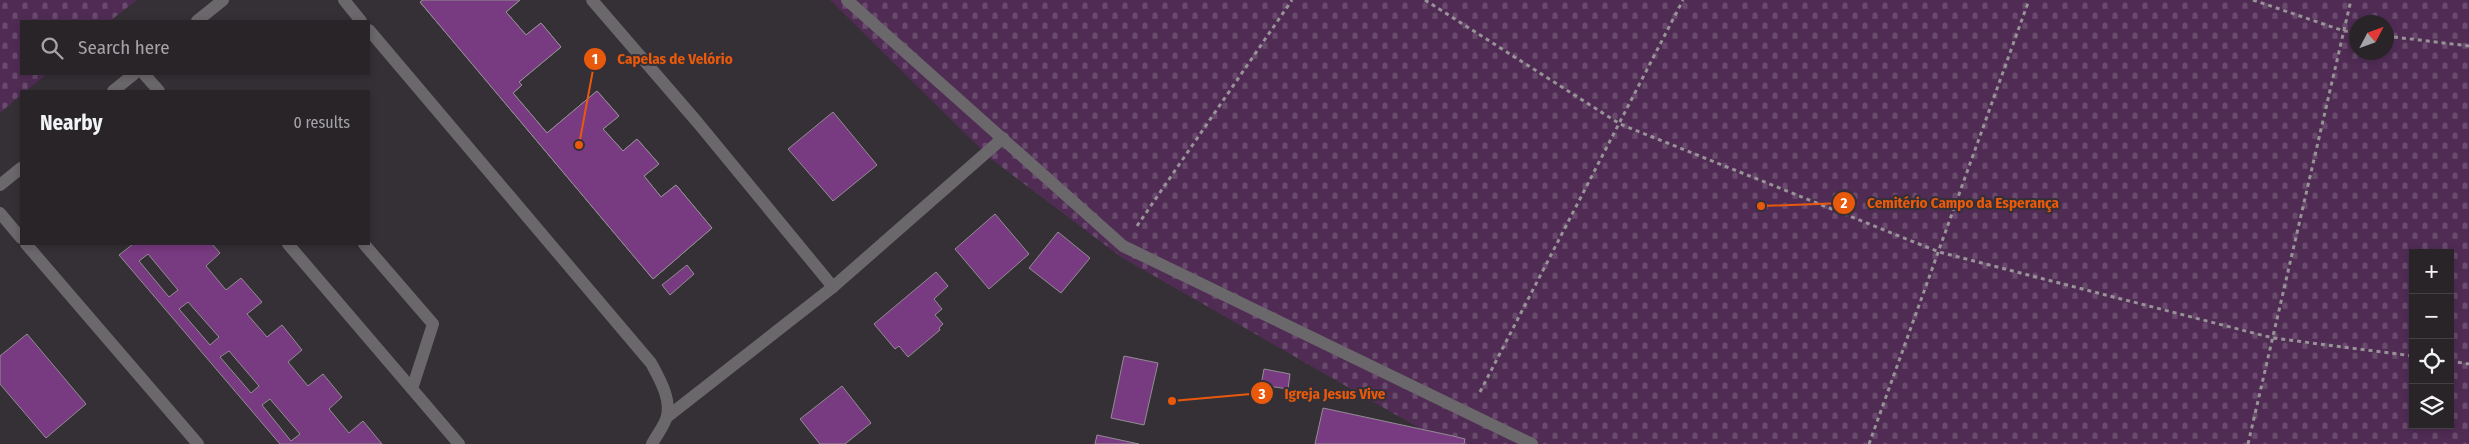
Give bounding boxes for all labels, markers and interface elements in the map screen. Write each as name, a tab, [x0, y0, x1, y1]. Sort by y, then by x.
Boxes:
north arrow	[2349, 15, 2394, 60]
search box	[20, 20, 370, 75]
icon: search	[38, 34, 66, 62]
text: Search here	[78, 36, 170, 59]
callout: Capelas de Velório	[583, 44, 743, 74]
text: 1	[592, 50, 598, 68]
text: Capelas de Velório	[617, 50, 733, 68]
text: Nearby	[40, 110, 102, 136]
text: 0 results	[293, 113, 350, 132]
callout: Cemitério Campo da Esperança	[1832, 188, 2069, 218]
text: 2	[1840, 194, 1848, 212]
text: Cemitério Campo da Esperança	[1867, 194, 2059, 213]
map controls	[2409, 249, 2454, 429]
button: +	[2409, 249, 2454, 294]
button: −	[2409, 294, 2454, 339]
button: locate	[2409, 339, 2454, 384]
callout: Igreja Jesus Vive	[1250, 378, 1396, 408]
button: layers	[2409, 384, 2454, 429]
text: 3	[1257, 385, 1266, 403]
text: Igreja Jesus Vive	[1285, 385, 1386, 403]

